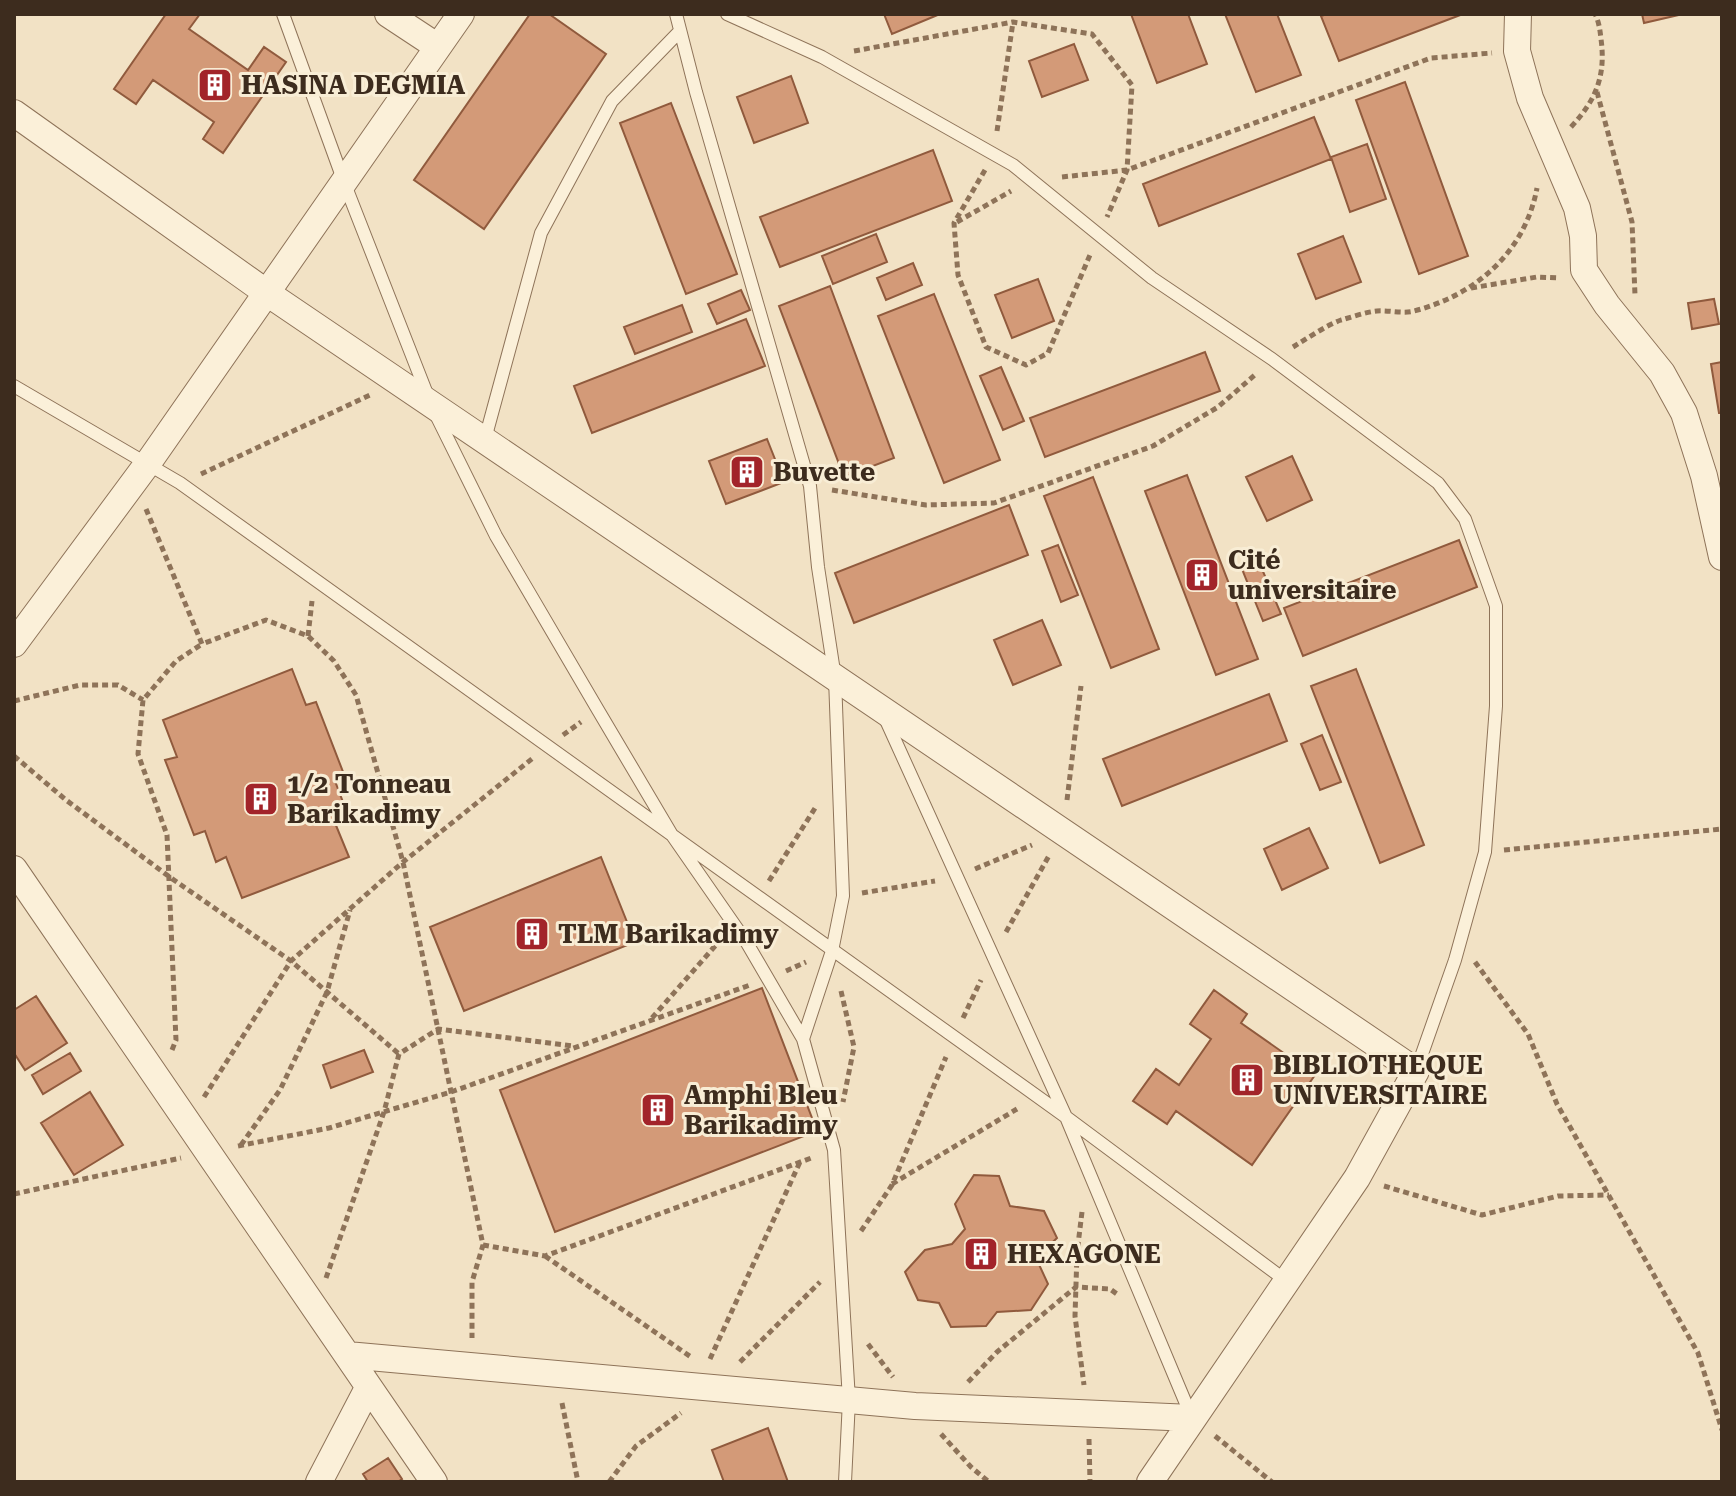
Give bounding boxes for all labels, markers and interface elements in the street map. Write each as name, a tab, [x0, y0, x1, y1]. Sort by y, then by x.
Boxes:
building icon: HASINA DEGMIA	[196, 66, 234, 104]
place label: HASINA DEGMIA	[241, 70, 465, 100]
building icon: Buvette	[728, 453, 766, 491]
place label: Buvette	[773, 457, 875, 487]
place label: Cité universitaire	[1228, 545, 1397, 605]
building icon: Cité universitaire	[1183, 556, 1221, 594]
place label: 1/2 Tonneau Barikadimy	[287, 769, 451, 829]
building icon: 1/2 Tonneau Barikadimy	[242, 780, 280, 818]
building icon: TLM Barikadimy	[513, 915, 551, 953]
place label: TLM Barikadimy	[558, 919, 779, 949]
place label: BIBLIOTHEQUE UNIVERSITAIRE	[1273, 1050, 1487, 1110]
building icon: BIBLIOTHEQUE UNIVERSITAIRE	[1228, 1061, 1266, 1099]
place label: Amphi Bleu Barikadimy	[684, 1080, 838, 1140]
building icon: Amphi Bleu Barikadimy	[639, 1091, 677, 1129]
building icon: HEXAGONE	[962, 1235, 1000, 1273]
place label: HEXAGONE	[1007, 1239, 1161, 1269]

